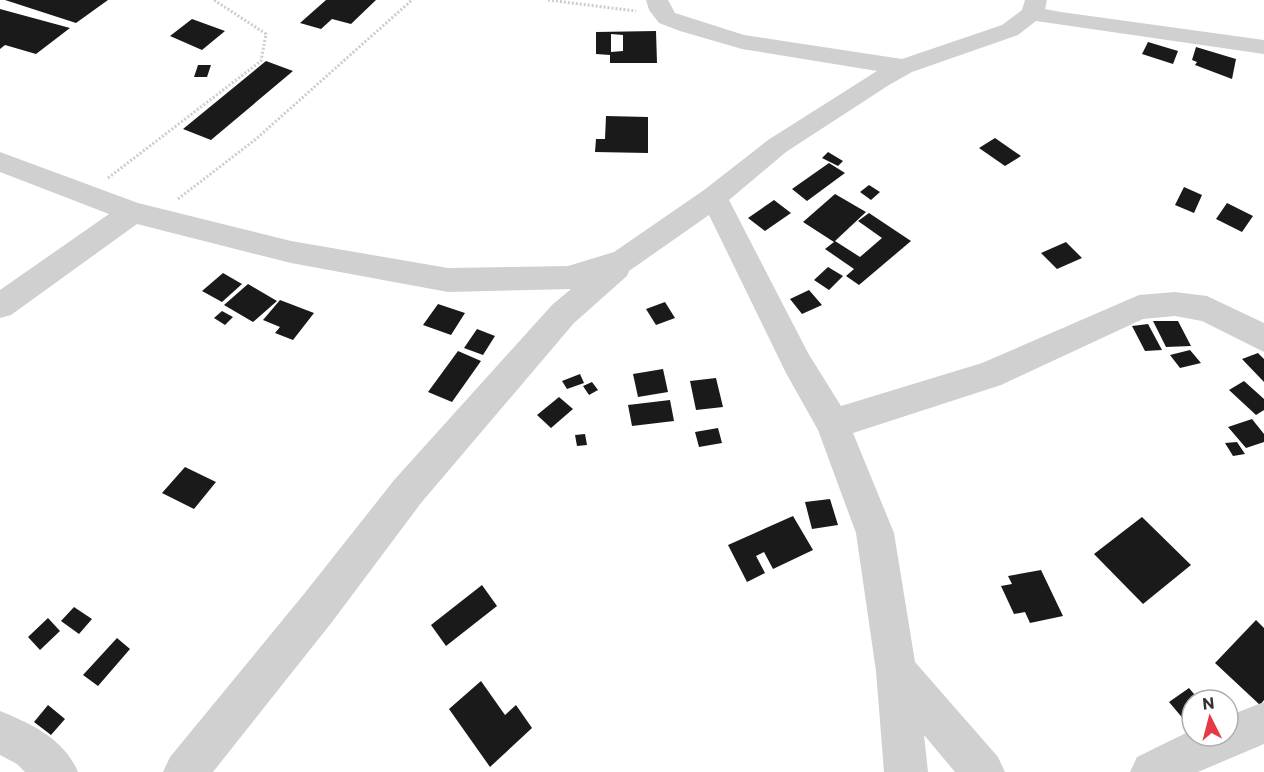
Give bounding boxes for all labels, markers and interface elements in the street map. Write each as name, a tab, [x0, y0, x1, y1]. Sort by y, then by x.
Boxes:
north arrow	[1180, 688, 1240, 748]
text: N	[1201, 693, 1215, 713]

